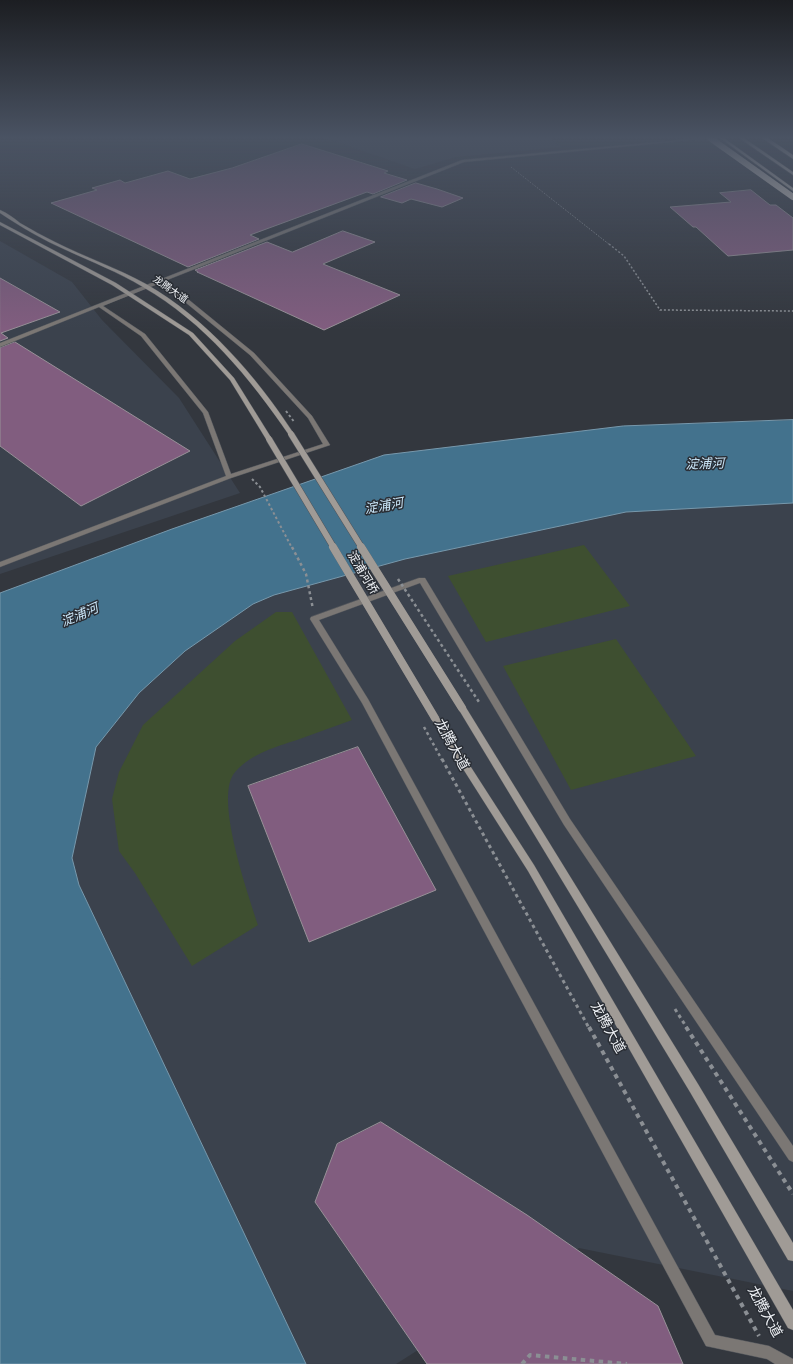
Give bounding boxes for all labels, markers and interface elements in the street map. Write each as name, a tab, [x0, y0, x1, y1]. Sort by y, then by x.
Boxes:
street label: 龙腾大道	[150, 274, 190, 306]
water label: 淀浦河	[685, 457, 725, 473]
water label: 淀浦河	[363, 496, 405, 518]
street label: 淀浦河桥	[343, 549, 381, 597]
water label: 淀浦河	[59, 601, 101, 631]
street label: 龙腾大道	[430, 716, 472, 774]
street label: 龙腾大道	[586, 999, 628, 1057]
street label: 龙腾大道	[743, 1283, 785, 1341]

